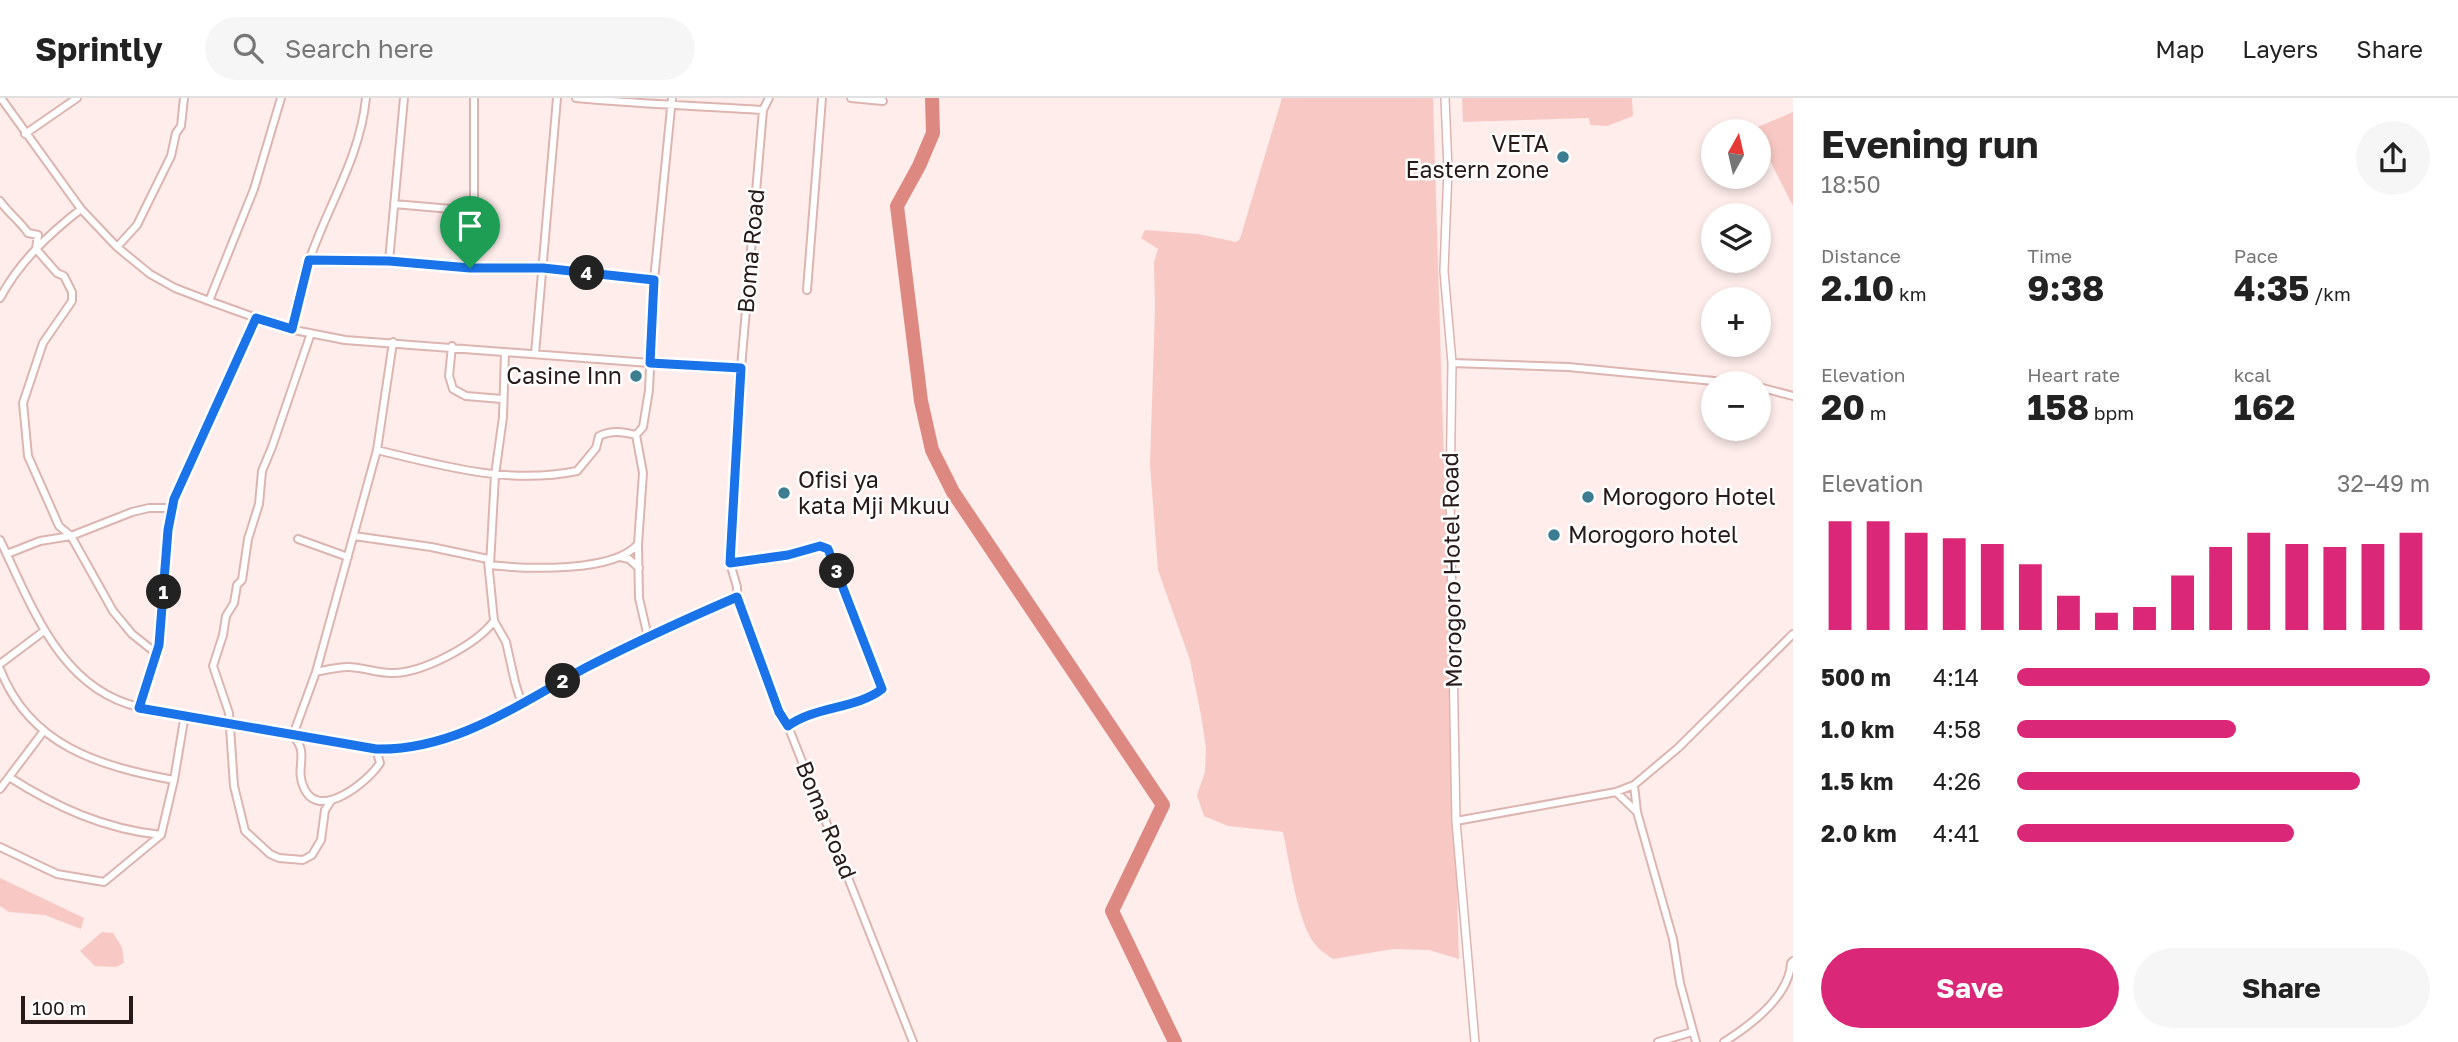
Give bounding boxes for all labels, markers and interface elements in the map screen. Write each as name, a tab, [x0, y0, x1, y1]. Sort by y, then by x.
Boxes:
search box	[205, 17, 695, 80]
text: Sprintly	[35, 29, 163, 68]
icon: search	[229, 29, 267, 67]
text: Search here	[285, 33, 434, 64]
text: Map	[2155, 34, 2204, 63]
text: Layers	[2242, 34, 2318, 63]
text: Share	[2356, 34, 2423, 63]
north arrow	[1701, 119, 1771, 189]
map controls	[1701, 119, 1771, 441]
text: Evening run	[1821, 121, 2039, 166]
button: share	[2356, 121, 2430, 195]
place label: VETA Eastern zone	[1406, 129, 1549, 183]
marker: VETA Eastern zone	[1555, 149, 1571, 165]
text: 18:50	[1821, 170, 1881, 198]
street label: Boma Road	[731, 188, 769, 314]
pin	[440, 196, 500, 268]
button: layers	[1701, 203, 1771, 273]
icon: arrive	[451, 207, 489, 245]
text: Distance	[1821, 244, 1901, 267]
text: Time	[2027, 244, 2072, 267]
text: Pace	[2234, 244, 2278, 267]
pin: 4	[570, 256, 604, 290]
text: 4	[581, 261, 592, 284]
text: 2.10	[1821, 267, 1894, 309]
text: 9:38	[2027, 267, 2105, 309]
text: 4:35	[2234, 267, 2309, 309]
text: km	[1894, 282, 1927, 305]
text: /km	[2309, 282, 2351, 305]
button: +	[1701, 287, 1771, 357]
place label: Casine Inn	[506, 361, 622, 389]
text: Elevation	[1821, 363, 1906, 386]
text: Heart rate	[2027, 363, 2120, 386]
text: kcal	[2234, 363, 2271, 386]
marker: Casine Inn	[628, 368, 644, 384]
button: −	[1701, 371, 1771, 441]
text: 20	[1821, 386, 1865, 428]
text: 158	[2027, 386, 2089, 428]
text: 162	[2234, 386, 2295, 428]
text: m	[1865, 401, 1887, 424]
text: bpm	[2089, 401, 2134, 424]
street label: Morogoro Hotel Road	[1435, 452, 1467, 688]
place label: Ofisi ya kata Mji Mkuu	[798, 465, 950, 519]
text: Elevation	[1821, 469, 1923, 497]
text: 32–49 m	[2337, 469, 2430, 497]
place label: Morogoro Hotel	[1602, 482, 1776, 510]
marker: Ofisi ya kata Mji Mkuu	[776, 485, 792, 501]
marker: Morogoro Hotel	[1580, 489, 1596, 505]
place label: Morogoro hotel	[1568, 520, 1738, 548]
marker: Morogoro hotel	[1546, 527, 1562, 543]
pin: 3	[820, 554, 854, 588]
text: 3	[831, 559, 842, 582]
pin: 1	[146, 574, 182, 610]
text: 1	[159, 580, 168, 603]
text: 500 m	[1821, 663, 1891, 691]
text: 4:14	[1933, 663, 1979, 691]
pin: 2	[546, 664, 580, 698]
text: 2	[557, 669, 568, 692]
text: 1.0 km	[1821, 715, 1894, 743]
text: 4:58	[1933, 715, 1981, 743]
street label: Boma Road	[791, 757, 863, 883]
text: 1.5 km	[1821, 767, 1893, 795]
text: 4:26	[1933, 767, 1981, 795]
text: 2.0 km	[1821, 819, 1897, 847]
text: 4:41	[1933, 819, 1979, 847]
button: Save	[1821, 948, 2119, 1028]
button: Share	[2133, 948, 2430, 1028]
scale bar	[21, 993, 133, 1025]
text: 100 m	[32, 996, 86, 1019]

